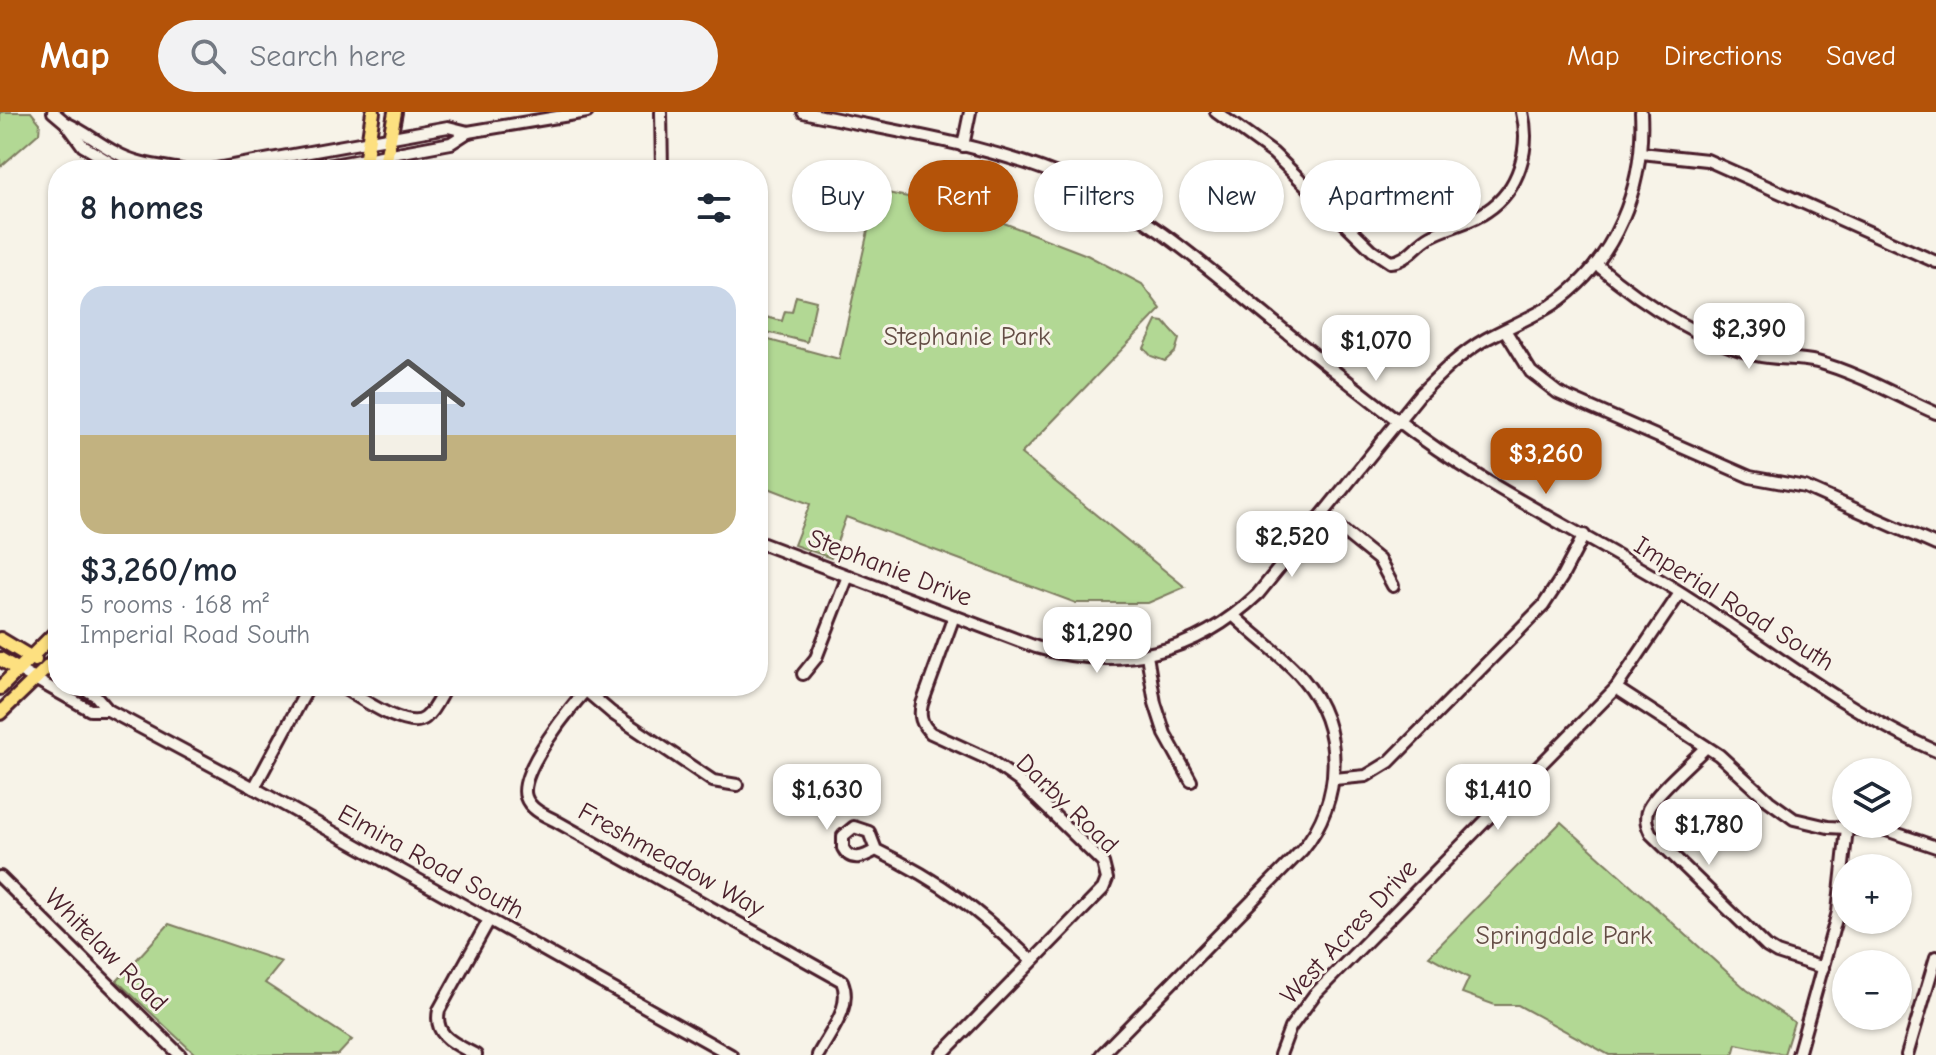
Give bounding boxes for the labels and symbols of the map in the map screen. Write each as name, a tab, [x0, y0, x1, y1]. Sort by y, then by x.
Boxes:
pin: $2,390	[1684, 303, 1814, 371]
pin: $1,070	[1311, 315, 1441, 383]
park label: Stephanie Park	[884, 322, 1051, 352]
pin: $3,260	[1481, 428, 1611, 496]
pin: $2,520	[1227, 511, 1357, 579]
street label: Stephanie Drive	[804, 523, 976, 613]
street label: Imperial Road South	[1628, 530, 1840, 678]
pin: $1,290	[1032, 607, 1162, 675]
street label: Darby Road	[1010, 748, 1124, 860]
pin: $1,630	[762, 764, 892, 832]
pin: $1,410	[1433, 764, 1563, 832]
street label: Freshmeadow Way	[573, 796, 770, 924]
street label: Elmira Road South	[333, 798, 529, 926]
pin: $1,780	[1644, 799, 1774, 867]
street label: West Acres Drive	[1274, 854, 1424, 1010]
street label: Whitelaw Road	[38, 882, 174, 1018]
park label: Springdale Park	[1476, 921, 1653, 951]

